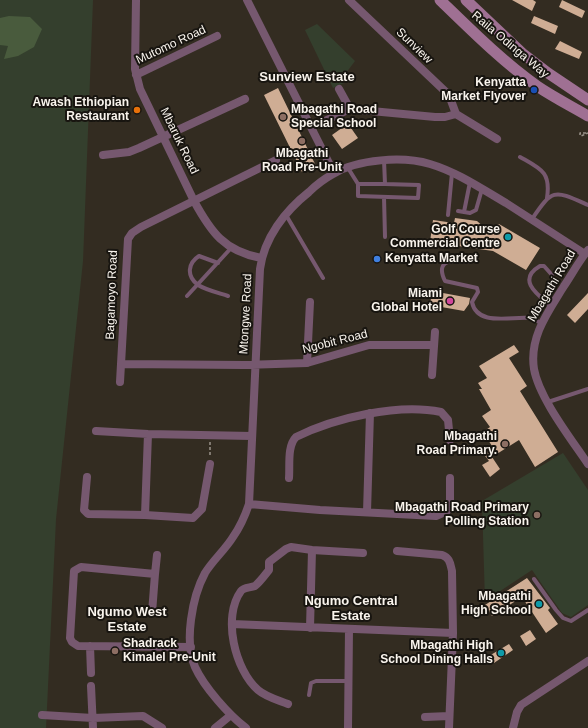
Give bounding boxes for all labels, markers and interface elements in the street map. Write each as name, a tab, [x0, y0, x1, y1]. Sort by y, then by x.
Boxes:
street label: Raila Odinga Way	[469, 9, 551, 81]
street label: Mutomo Road	[134, 23, 208, 67]
street label: Sunview	[393, 25, 435, 67]
district label: Sunview Estate	[259, 69, 355, 85]
place label: Kenyatta Market Flyover	[441, 76, 526, 104]
marker: Kenyatta Market Flyover	[529, 85, 539, 95]
place label: Awash Ethiopian Restaurant	[33, 96, 129, 124]
place label: Mbagathi Road Special School	[291, 103, 377, 131]
marker: Awash Ethiopian Restaurant	[132, 105, 142, 115]
street label: Mbaruk Road	[157, 105, 201, 177]
marker: Mbagathi Road Special School	[278, 112, 288, 122]
marker: Mbagathi Road Pre-Unit	[297, 136, 307, 146]
place label: Mbagathi Road Pre-Unit	[262, 147, 342, 175]
place label: Golf Course Commercial Centre	[390, 223, 500, 251]
marker: Golf Course Commercial Centre	[503, 232, 513, 242]
street label: Mbagathi Road	[525, 247, 579, 325]
street label: Bagamoyo Road	[103, 250, 121, 340]
place label: Kenyatta Market	[385, 252, 478, 266]
marker: Kenyatta Market	[372, 254, 382, 264]
street label: Mtongwe Road	[237, 273, 255, 355]
place label: Miami Global Hotel	[371, 287, 442, 315]
marker: Miami Global Hotel	[445, 296, 455, 306]
street label: Ngobit Road	[301, 327, 369, 357]
place label: Mbagathi Road Primary.	[417, 430, 497, 458]
marker: Mbagathi Road Primary.	[500, 439, 510, 449]
place label: Mbagathi Road Primary Polling Station	[395, 501, 529, 529]
marker: Mbagathi Road Primary Polling Station	[532, 510, 542, 520]
place label: Mbagathi High School	[461, 590, 531, 618]
district label: Ngumo Central Estate	[304, 593, 398, 624]
marker: Mbagathi High School	[534, 599, 544, 609]
district label: Ngumo West Estate	[87, 604, 167, 635]
place label: Shadrack Kimalel Pre-Unit	[123, 637, 216, 665]
place label: Mbagathi High School Dining Halls	[380, 639, 493, 667]
marker: Shadrack Kimalel Pre-Unit	[110, 646, 120, 656]
marker: Mbagathi High School Dining Halls	[496, 648, 506, 658]

